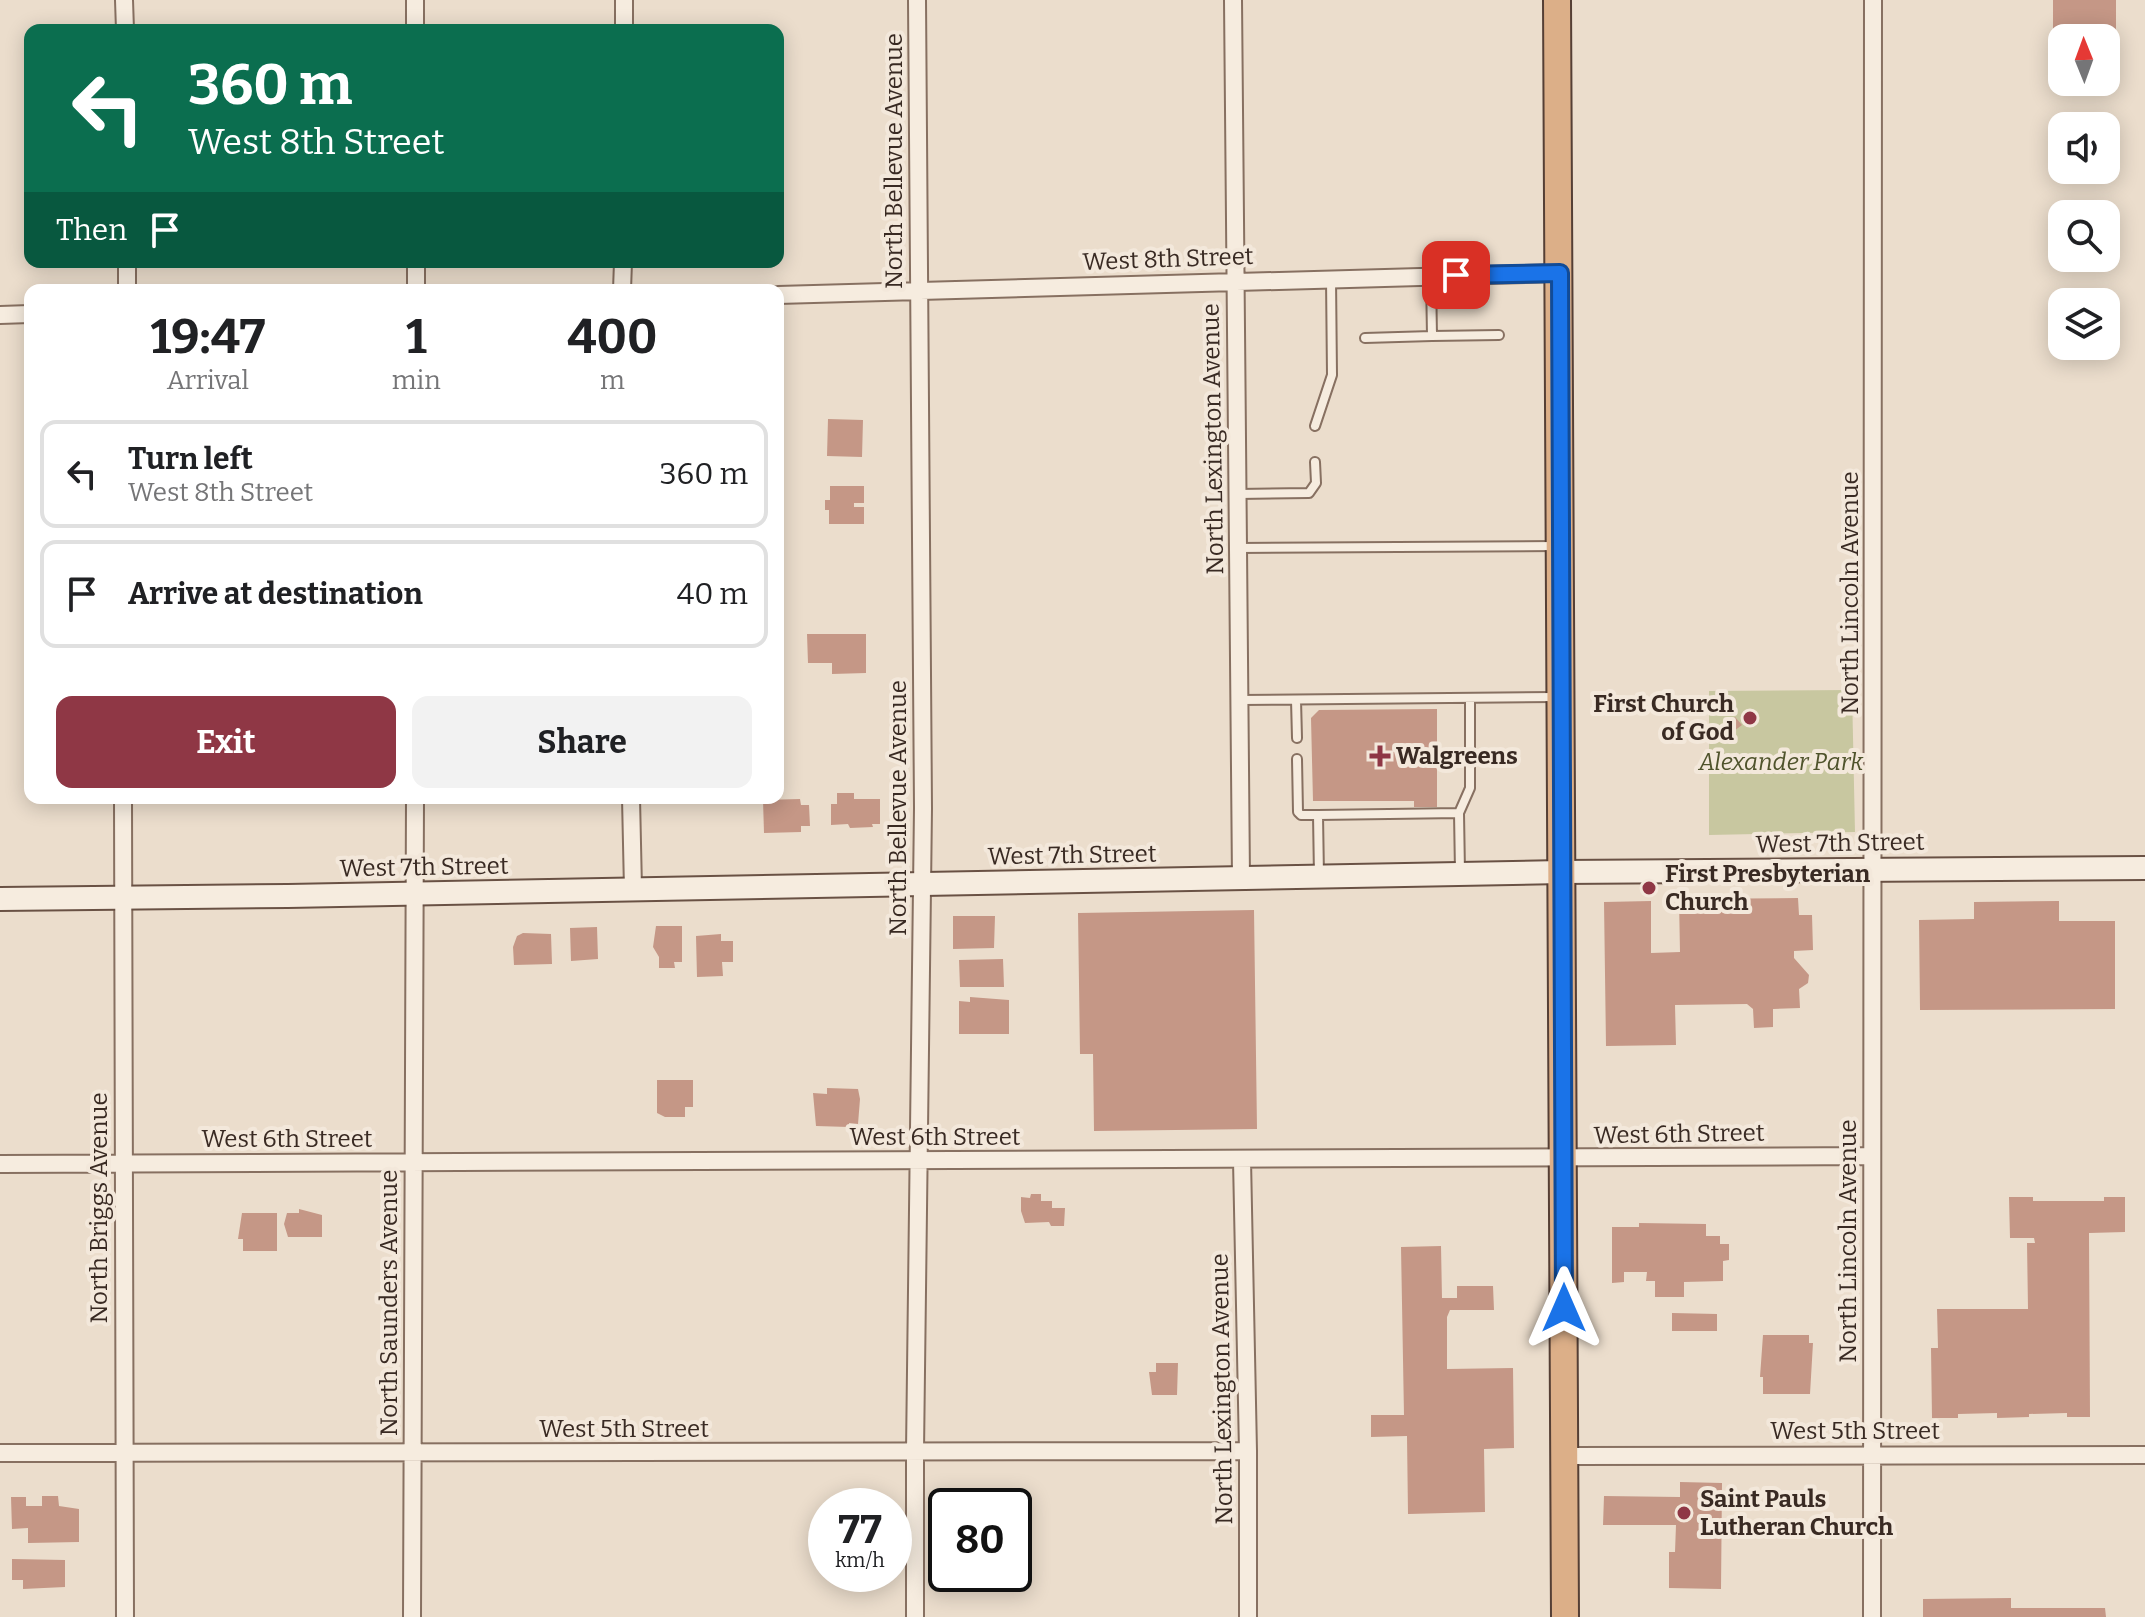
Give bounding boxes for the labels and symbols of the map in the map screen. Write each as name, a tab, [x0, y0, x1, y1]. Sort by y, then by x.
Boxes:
north arrow	[2048, 24, 2120, 96]
street label: North Bellevue Avenue	[880, 33, 908, 289]
pin	[1422, 241, 1490, 309]
street label: West 8th Street	[1082, 242, 1254, 276]
street label: North Lexington Avenue	[1197, 303, 1229, 575]
street label: North Lincoln Avenue	[1836, 471, 1864, 715]
street label: North Bellevue Avenue	[884, 680, 912, 936]
place label: First Church of God	[1593, 690, 1734, 746]
marker: First Church of God	[1741, 709, 1759, 727]
place label: Walgreens	[1396, 742, 1518, 770]
marker: Walgreens	[1371, 747, 1389, 765]
park label: Alexander Park	[1698, 748, 1864, 776]
street label: West 7th Street	[1755, 828, 1925, 858]
street label: West 7th Street	[987, 840, 1157, 870]
street label: West 7th Street	[339, 852, 509, 882]
place label: First Presbyterian Church	[1665, 860, 1871, 916]
marker: First Presbyterian Church	[1640, 879, 1658, 897]
street label: North Briggs Avenue	[85, 1092, 113, 1324]
street label: West 6th Street	[1593, 1119, 1765, 1149]
street label: North Lincoln Avenue	[1834, 1119, 1862, 1363]
street label: West 6th Street	[850, 1123, 1021, 1151]
street label: West 6th Street	[202, 1125, 373, 1153]
street label: North Saunders Avenue	[375, 1170, 403, 1436]
street label: North Lexington Avenue	[1206, 1253, 1238, 1525]
position arrow	[1522, 1266, 1606, 1350]
street label: West 5th Street	[539, 1415, 709, 1443]
street label: West 5th Street	[1770, 1417, 1940, 1445]
place label: Saint Pauls Lutheran Church	[1700, 1485, 1893, 1541]
speed limit sign: 80	[928, 1488, 1032, 1592]
marker: Saint Pauls Lutheran Church	[1675, 1504, 1693, 1522]

